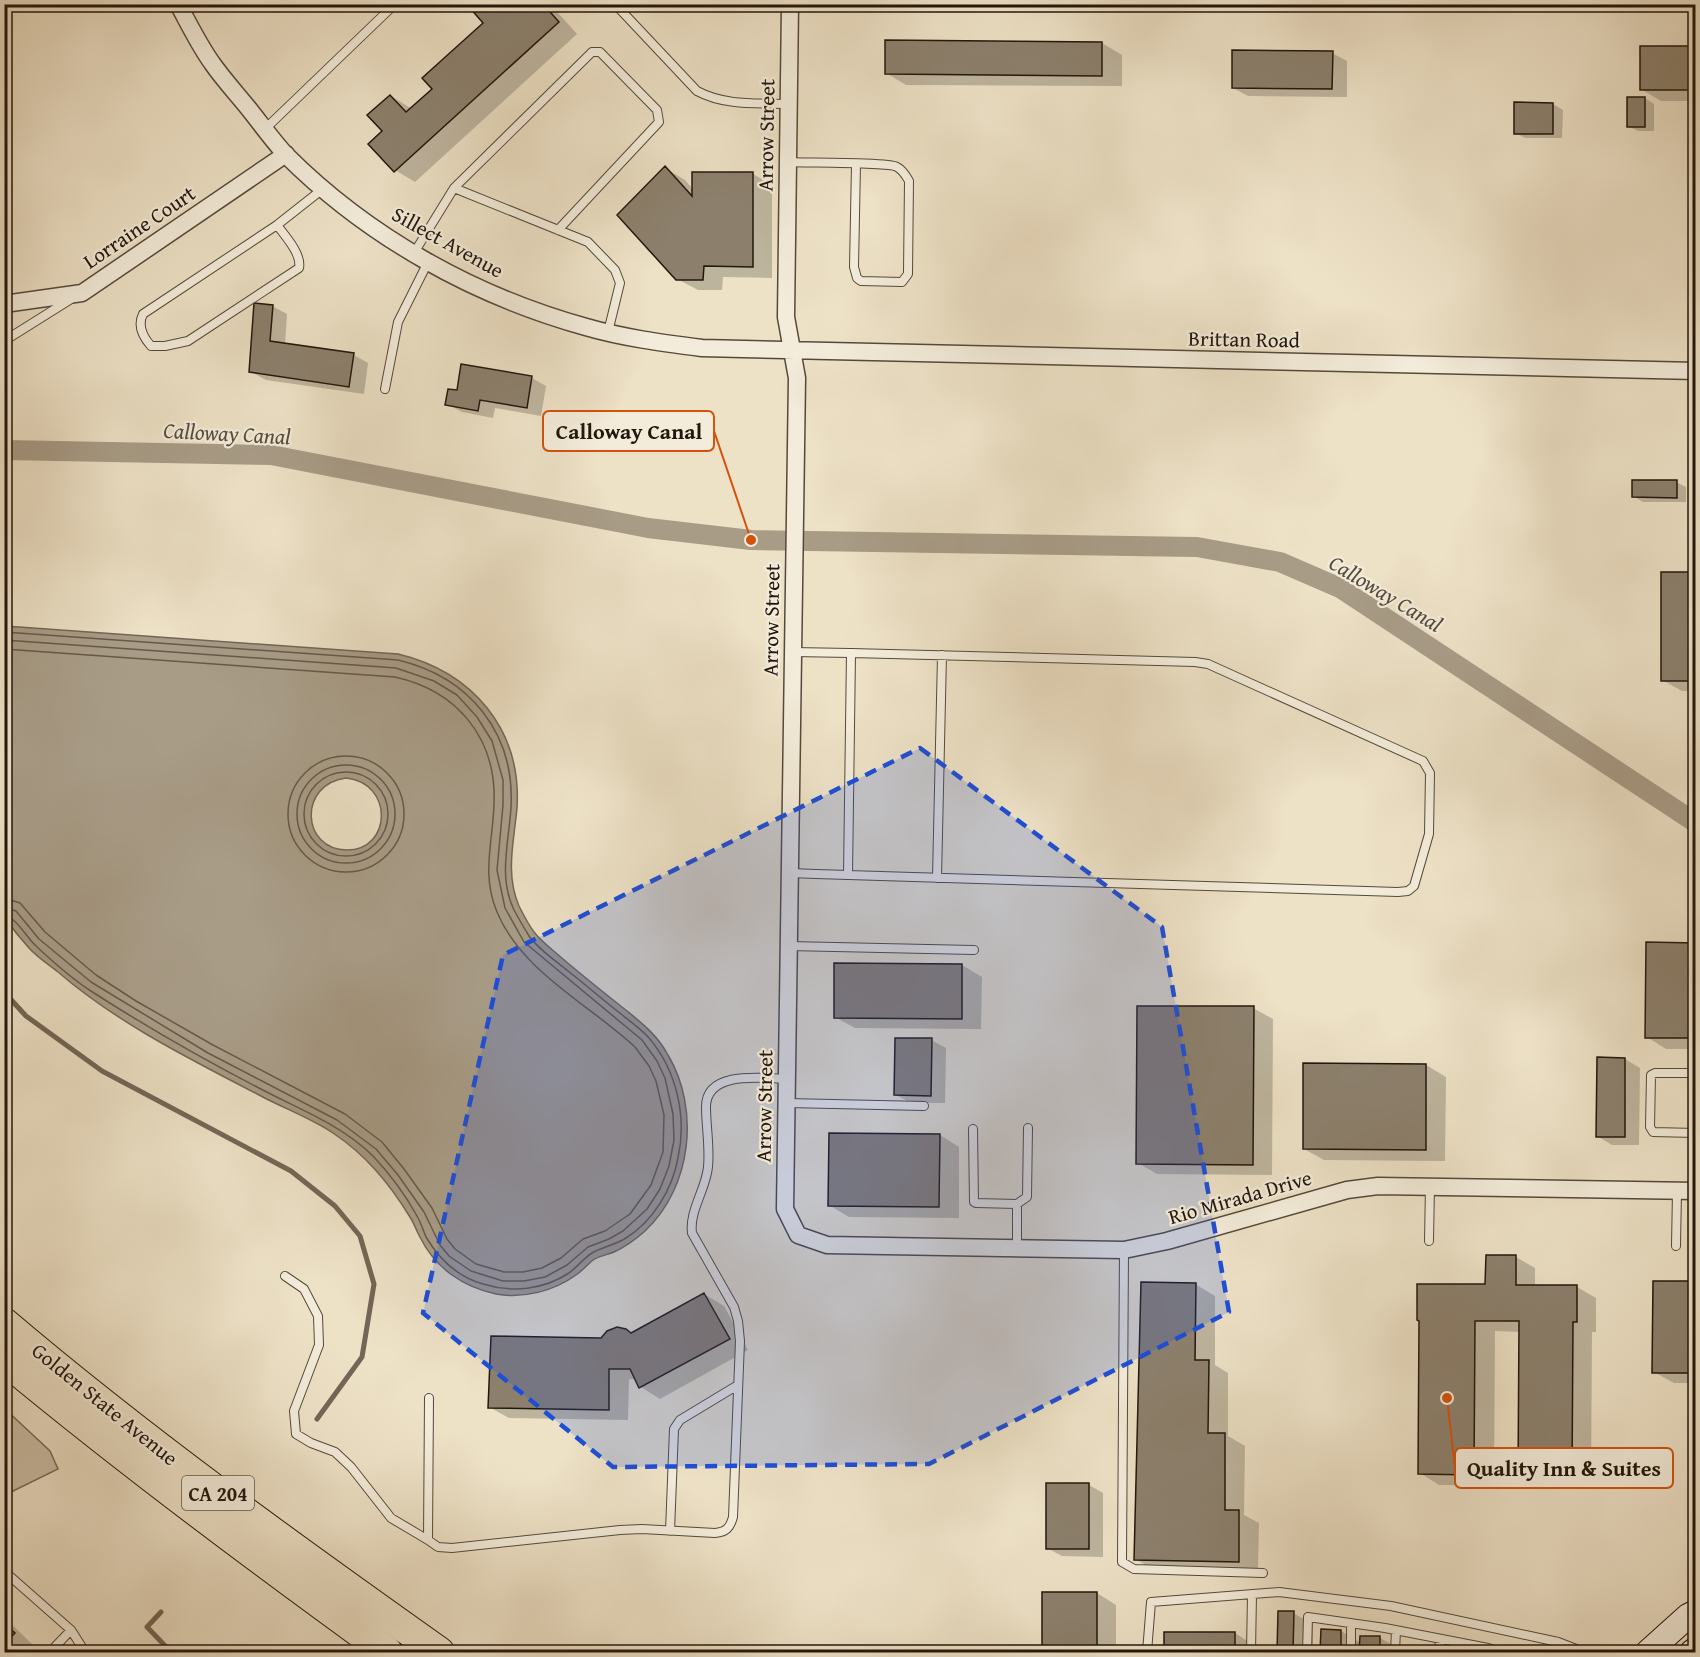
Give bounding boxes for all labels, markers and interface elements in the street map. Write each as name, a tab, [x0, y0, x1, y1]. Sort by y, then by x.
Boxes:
street label: Arrow Street	[750, 78, 782, 192]
street label: Lorraine Court	[77, 178, 202, 276]
street label: Sillect Avenue	[386, 198, 510, 286]
street label: Brittan Road	[1188, 323, 1301, 355]
callout: Calloway Canal	[543, 411, 714, 451]
water label: Calloway Canal	[163, 414, 291, 452]
text: Calloway Canal	[556, 415, 702, 447]
water label: Calloway Canal	[1323, 546, 1449, 640]
street label: Arrow Street	[755, 563, 787, 677]
street label: Arrow Street	[748, 1049, 780, 1163]
street label: Rio Mirada Drive	[1165, 1162, 1315, 1232]
street label: Golden State Avenue	[25, 1335, 185, 1473]
callout: Quality Inn & Suites	[1455, 1448, 1673, 1488]
text: Quality Inn & Suites	[1467, 1452, 1661, 1484]
road number: CA 204	[182, 1476, 254, 1510]

